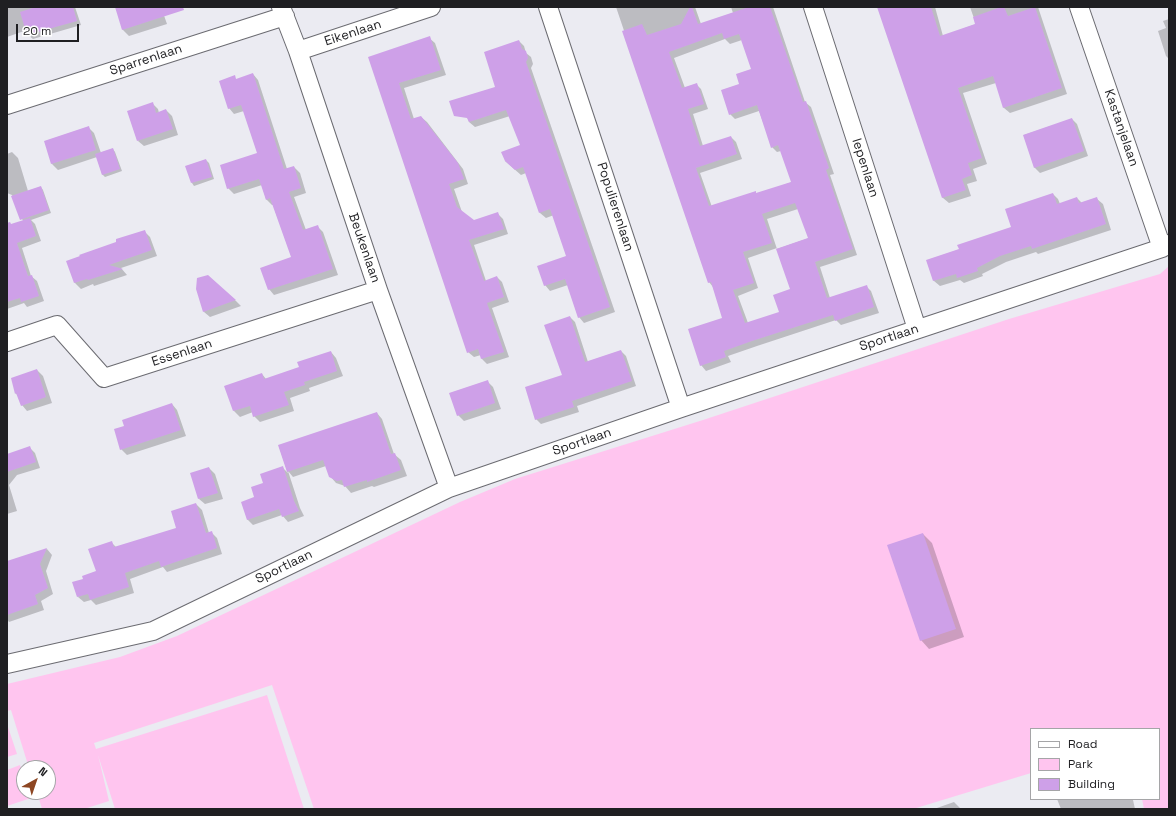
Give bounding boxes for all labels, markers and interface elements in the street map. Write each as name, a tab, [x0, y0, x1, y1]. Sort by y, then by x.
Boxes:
scale bar	[18, 16, 81, 42]
street label: Eikenlaan	[323, 16, 383, 50]
text: 20 m	[23, 23, 51, 39]
street label: Sparrenlaan	[108, 41, 184, 79]
street label: Kastanjelaan	[1101, 87, 1141, 169]
street label: Iepenlaan	[848, 137, 882, 199]
street label: Populierenlaan	[593, 161, 637, 253]
street label: Beukenlaan	[345, 211, 383, 285]
street label: Sportlaan	[857, 321, 921, 355]
street label: Essenlaan	[150, 336, 214, 370]
street label: Sportlaan	[550, 425, 614, 459]
street label: Sportlaan	[253, 547, 315, 587]
legend	[1030, 728, 1160, 800]
text: Road	[1068, 736, 1097, 752]
text: Park	[1068, 756, 1093, 772]
north arrow	[16, 760, 56, 800]
text: N	[36, 764, 50, 779]
text: Building	[1068, 776, 1115, 792]

